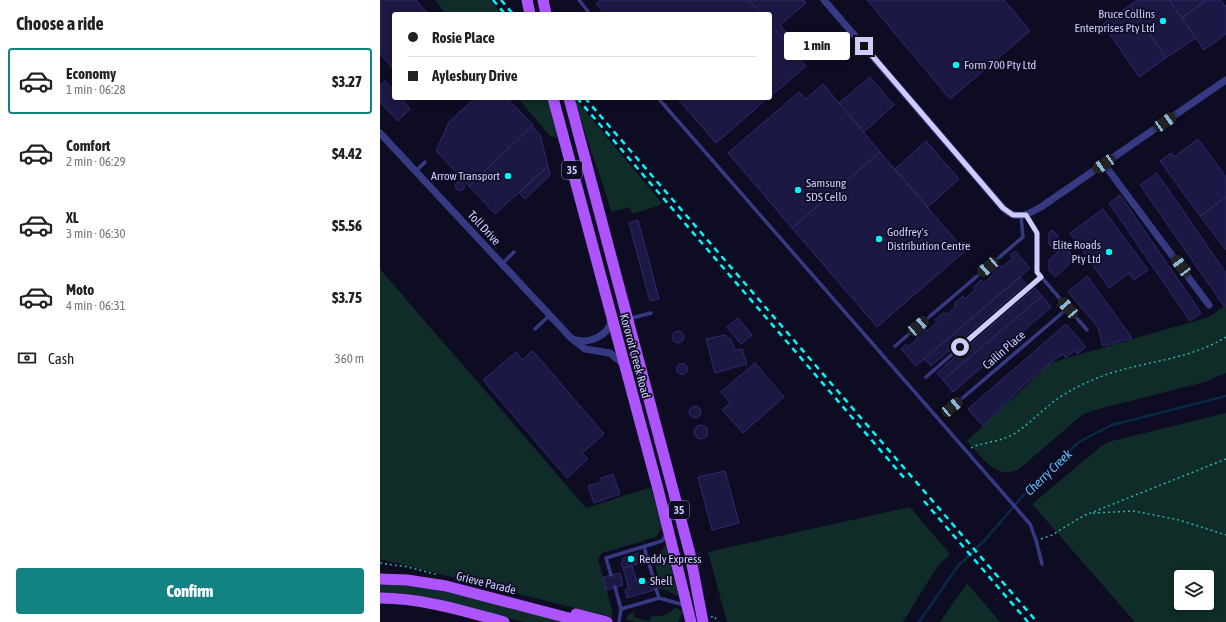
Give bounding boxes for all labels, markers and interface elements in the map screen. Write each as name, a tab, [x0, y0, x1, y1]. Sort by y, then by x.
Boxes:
place label: Bruce Collins Enterprises Pty Ltd	[1075, 7, 1155, 35]
text: Choose a ride	[16, 13, 104, 34]
marker: Bruce Collins Enterprises Pty Ltd	[1158, 16, 1168, 26]
text: Rosie Place	[432, 29, 495, 46]
callout: 1 min	[784, 32, 850, 60]
route end	[855, 37, 873, 55]
text: 1 min	[804, 38, 830, 53]
place label: Form 700 Pty Ltd	[964, 58, 1036, 72]
marker: Form 700 Pty Ltd	[951, 60, 961, 70]
icon: car	[18, 63, 54, 99]
text: Economy	[66, 65, 116, 82]
text: Aylesbury Drive	[432, 67, 518, 84]
text: $3.27	[332, 73, 362, 90]
text: 1 min · 06:28	[66, 82, 126, 97]
car	[1152, 110, 1178, 134]
icon: car	[18, 135, 54, 171]
text: Comfort	[66, 137, 110, 154]
text: $4.42	[332, 145, 362, 162]
car	[1091, 152, 1117, 176]
text: 2 min · 06:29	[66, 154, 126, 169]
road number: 35	[562, 161, 582, 179]
place label: Arrow Transport	[431, 169, 501, 183]
marker: Arrow Transport	[503, 171, 513, 181]
place label: Samsung SDS Cello	[806, 176, 848, 204]
marker: Samsung SDS Cello	[793, 185, 803, 195]
icon: car	[18, 207, 54, 243]
street label: Toll Drive	[465, 208, 503, 248]
text: XL	[66, 209, 79, 226]
text: $5.56	[332, 217, 362, 234]
place label: Godfrey's Distribution Centre	[887, 225, 970, 253]
text: 3 min · 06:30	[66, 226, 126, 241]
marker: Godfrey's Distribution Centre	[874, 234, 884, 244]
place label: Elite Roads Pty Ltd	[1052, 238, 1101, 266]
marker: Elite Roads Pty Ltd	[1104, 247, 1114, 257]
car	[1169, 253, 1193, 279]
car	[975, 255, 1001, 279]
icon: car	[18, 279, 54, 315]
text: Moto	[66, 281, 94, 298]
text: $3.75	[332, 289, 362, 306]
car	[1056, 295, 1080, 321]
text: 4 min · 06:31	[66, 298, 126, 313]
street label: Kororoit Creek Road	[617, 312, 653, 400]
car	[905, 314, 931, 338]
street label: Cailin Place	[980, 328, 1028, 372]
route start	[951, 338, 969, 356]
icon: cash	[16, 347, 38, 369]
text: Cash	[48, 350, 74, 367]
text: 360 m	[335, 351, 364, 366]
car	[939, 395, 965, 419]
water label: Cherry Creek	[1022, 446, 1075, 498]
road number: 35	[669, 501, 689, 519]
place label: Reddy Express	[639, 552, 701, 566]
marker: Reddy Express	[626, 554, 636, 564]
button: Confirm	[16, 568, 364, 614]
street label: Grieve Parade	[455, 569, 517, 597]
map controls	[1174, 570, 1214, 610]
button: layers	[1174, 570, 1214, 610]
place label: Shell	[650, 574, 673, 588]
marker: Shell	[637, 576, 647, 586]

